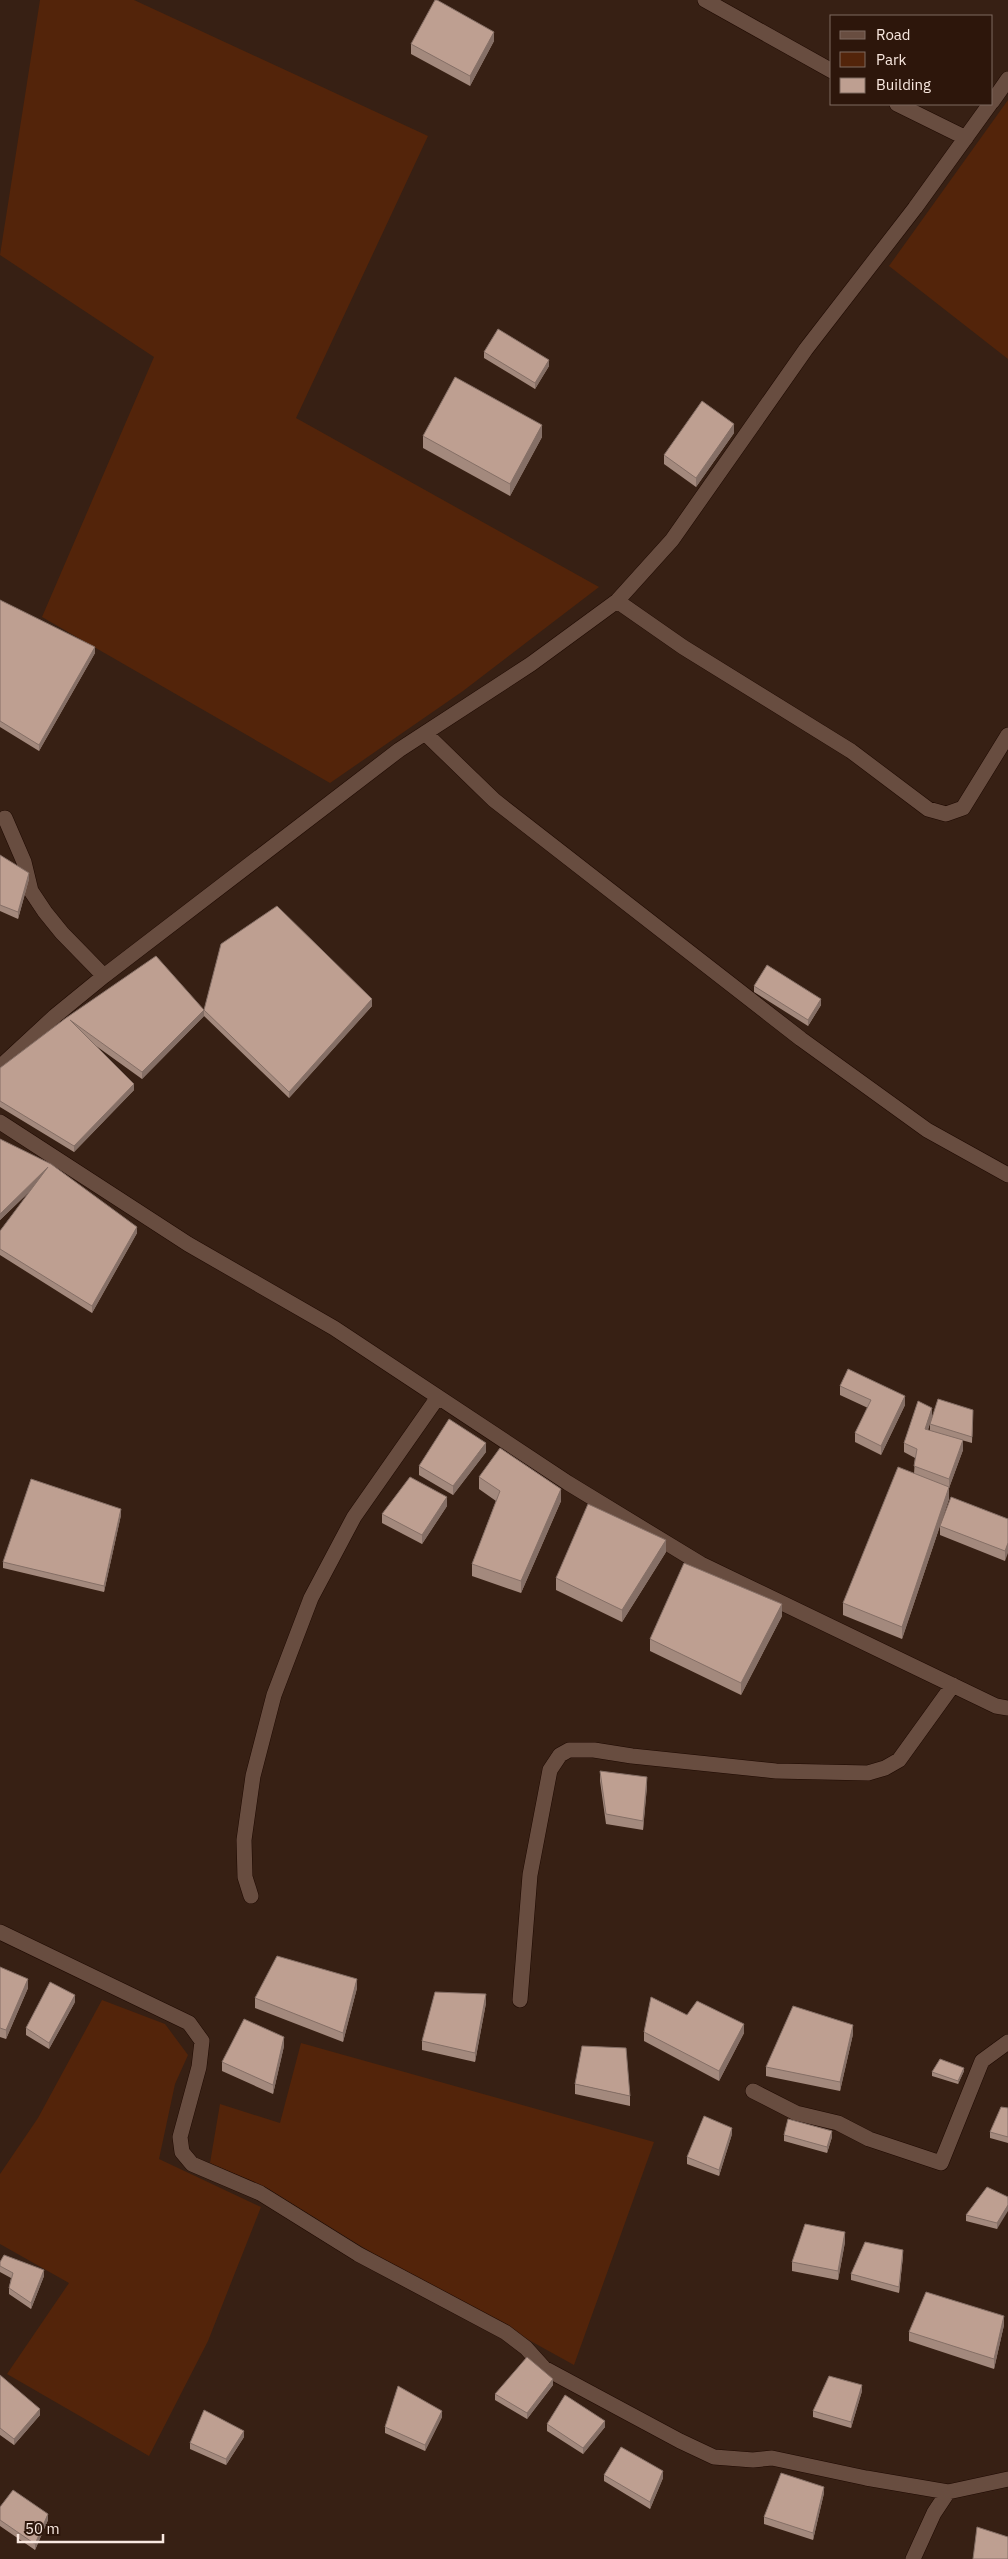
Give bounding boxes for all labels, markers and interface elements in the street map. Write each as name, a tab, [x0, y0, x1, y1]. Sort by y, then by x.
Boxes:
legend	[830, 15, 993, 105]
text: Road	[876, 25, 911, 44]
text: Park	[876, 50, 906, 69]
text: Building	[876, 75, 931, 94]
scale bar	[18, 2512, 162, 2544]
text: 50 m	[25, 2519, 60, 2538]

